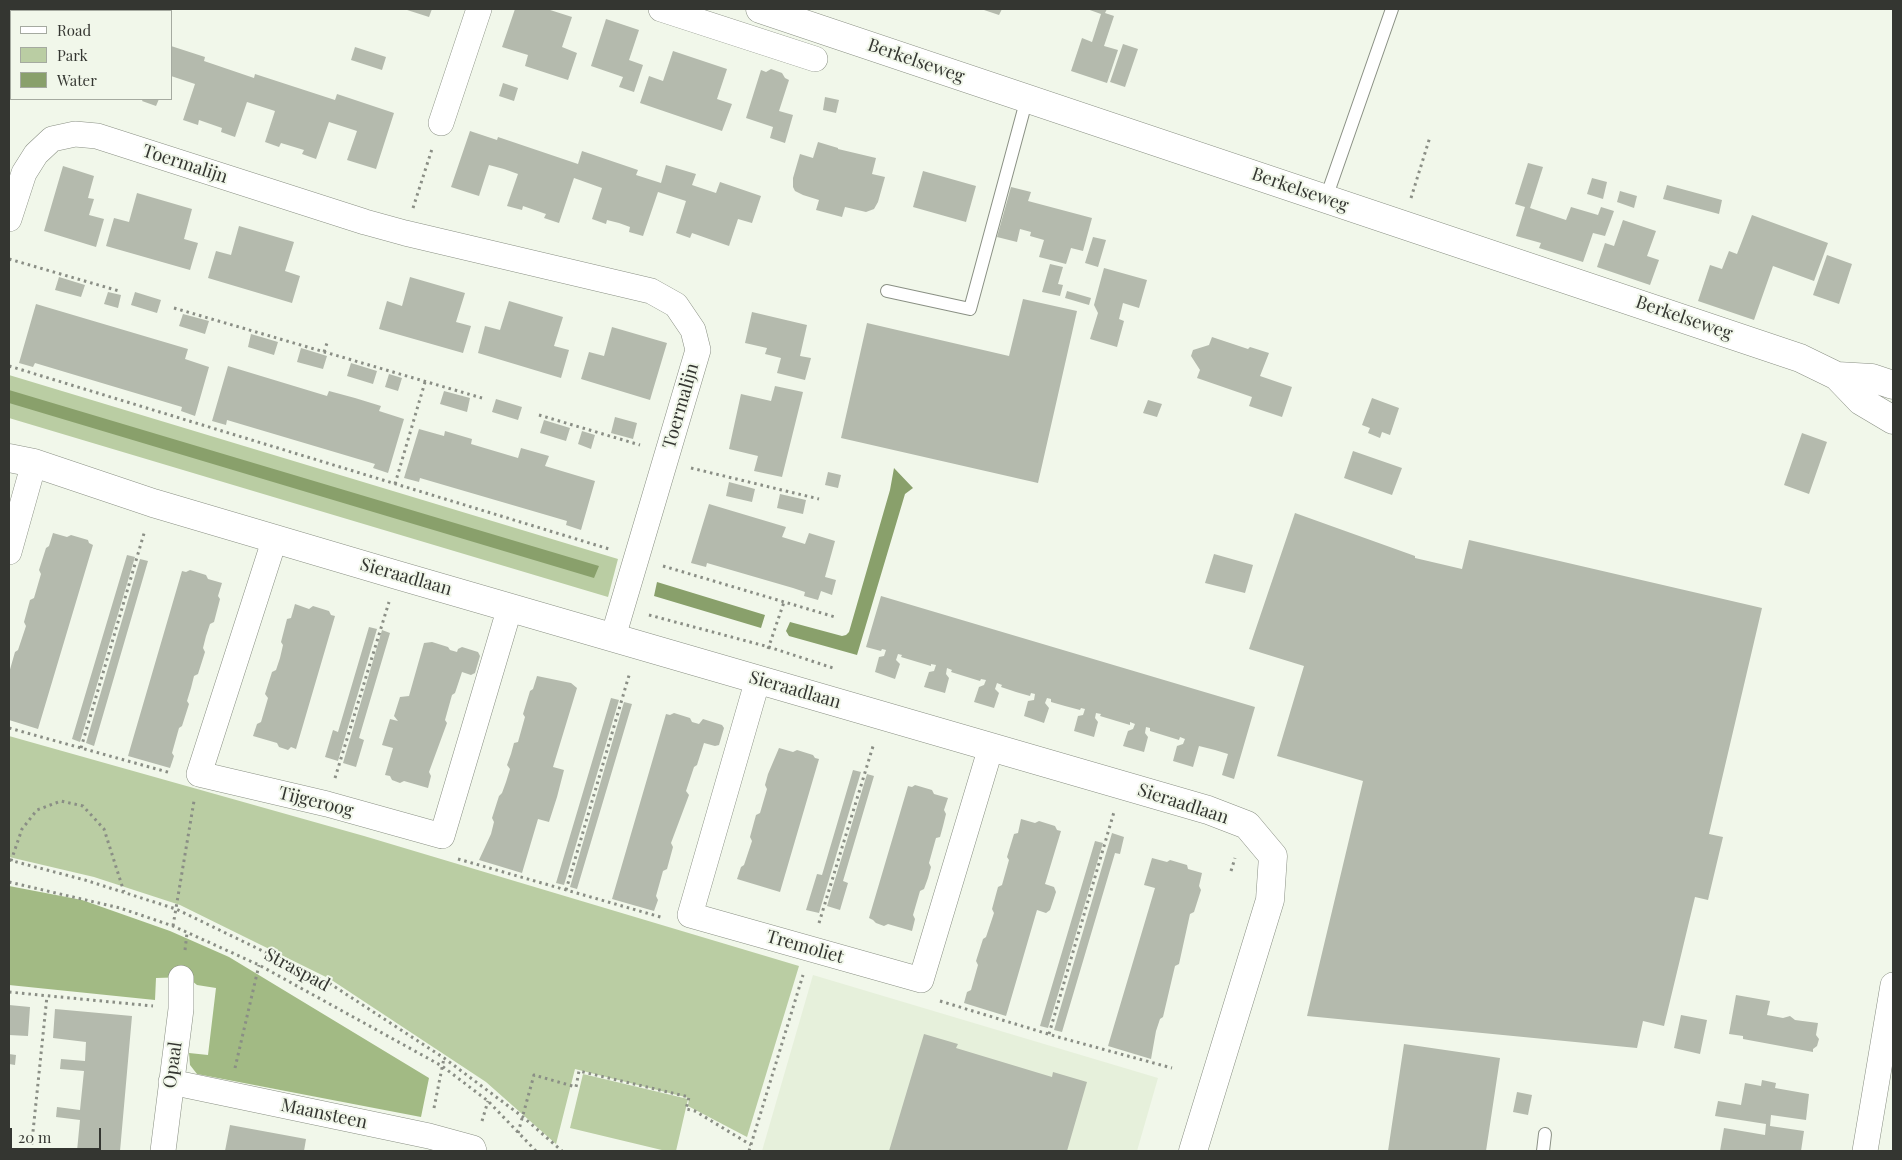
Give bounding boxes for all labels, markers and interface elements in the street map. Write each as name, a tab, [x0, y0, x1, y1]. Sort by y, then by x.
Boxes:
legend	[10, 10, 172, 100]
text: Road	[57, 20, 91, 40]
street label: Berkelseweg	[865, 34, 967, 88]
text: Park	[57, 45, 88, 65]
text: Water	[57, 70, 97, 90]
street label: Toermalijn	[140, 140, 230, 188]
street label: Berkelseweg	[1249, 163, 1351, 217]
street label: Berkelseweg	[1633, 291, 1735, 345]
street label: Toermalijn	[658, 361, 704, 451]
street label: Sieraadlaan	[358, 554, 454, 600]
street label: Sieraadlaan	[747, 667, 843, 713]
street label: Sieraadlaan	[1135, 779, 1231, 829]
street label: Tijgeroog	[276, 782, 356, 822]
street label: Tremoliet	[764, 926, 846, 968]
street label: Straspad	[261, 944, 333, 996]
street label: Opaal	[159, 1040, 187, 1090]
street label: Maansteen	[279, 1094, 369, 1134]
scale bar	[12, 1118, 104, 1150]
text: 20 m	[18, 1127, 51, 1147]

